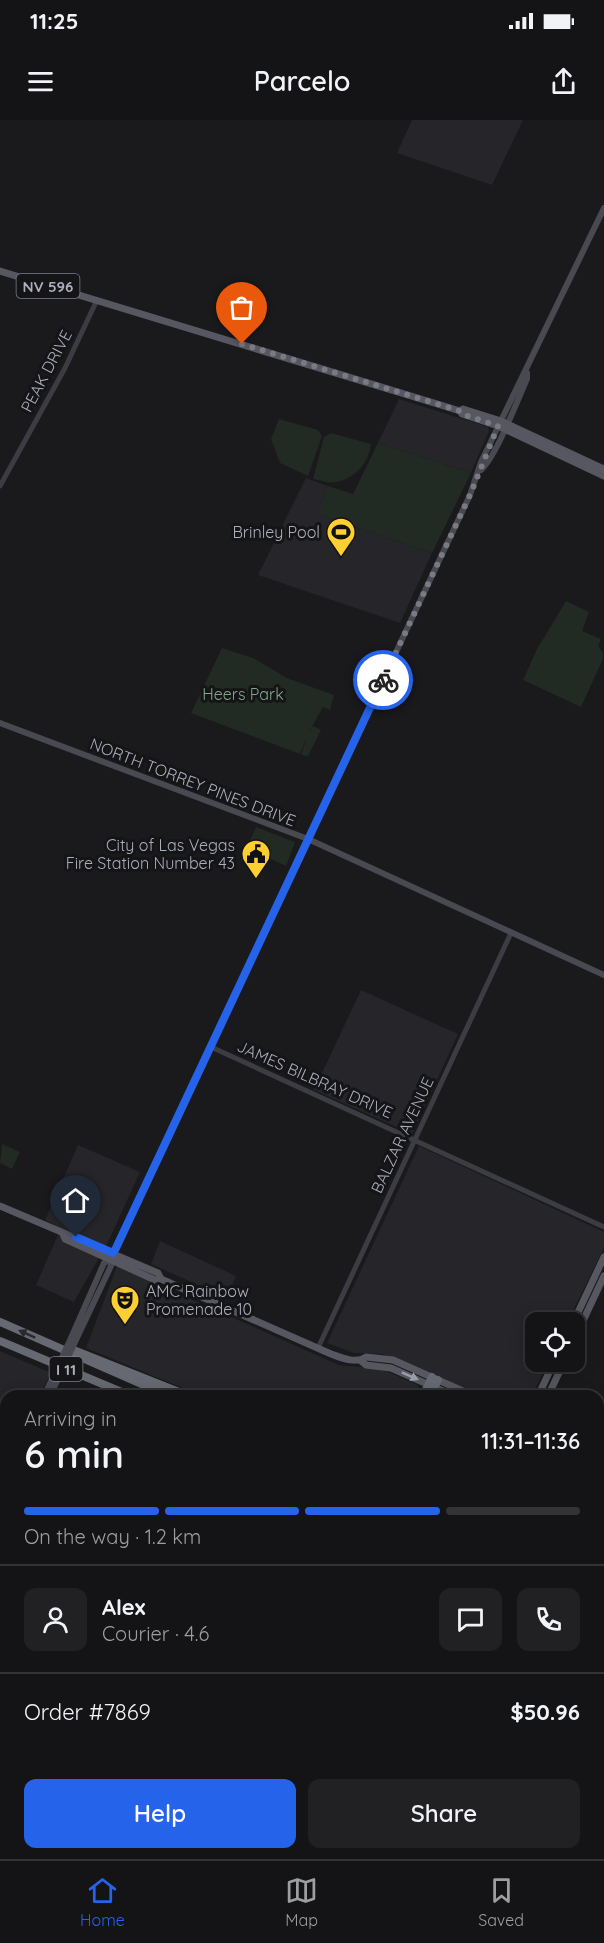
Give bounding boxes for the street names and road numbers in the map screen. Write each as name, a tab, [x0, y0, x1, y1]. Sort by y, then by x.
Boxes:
road number: NV 596	[16, 274, 80, 298]
street label: PEAK DRIVE	[16, 327, 76, 415]
street label: NORTH TORREY PINES DRIVE	[87, 733, 299, 831]
street label: JAMES BILBRAY DRIVE	[234, 1036, 396, 1122]
street label: BALZAR AVENUE	[366, 1074, 438, 1196]
road number: I 11	[50, 1357, 82, 1381]

